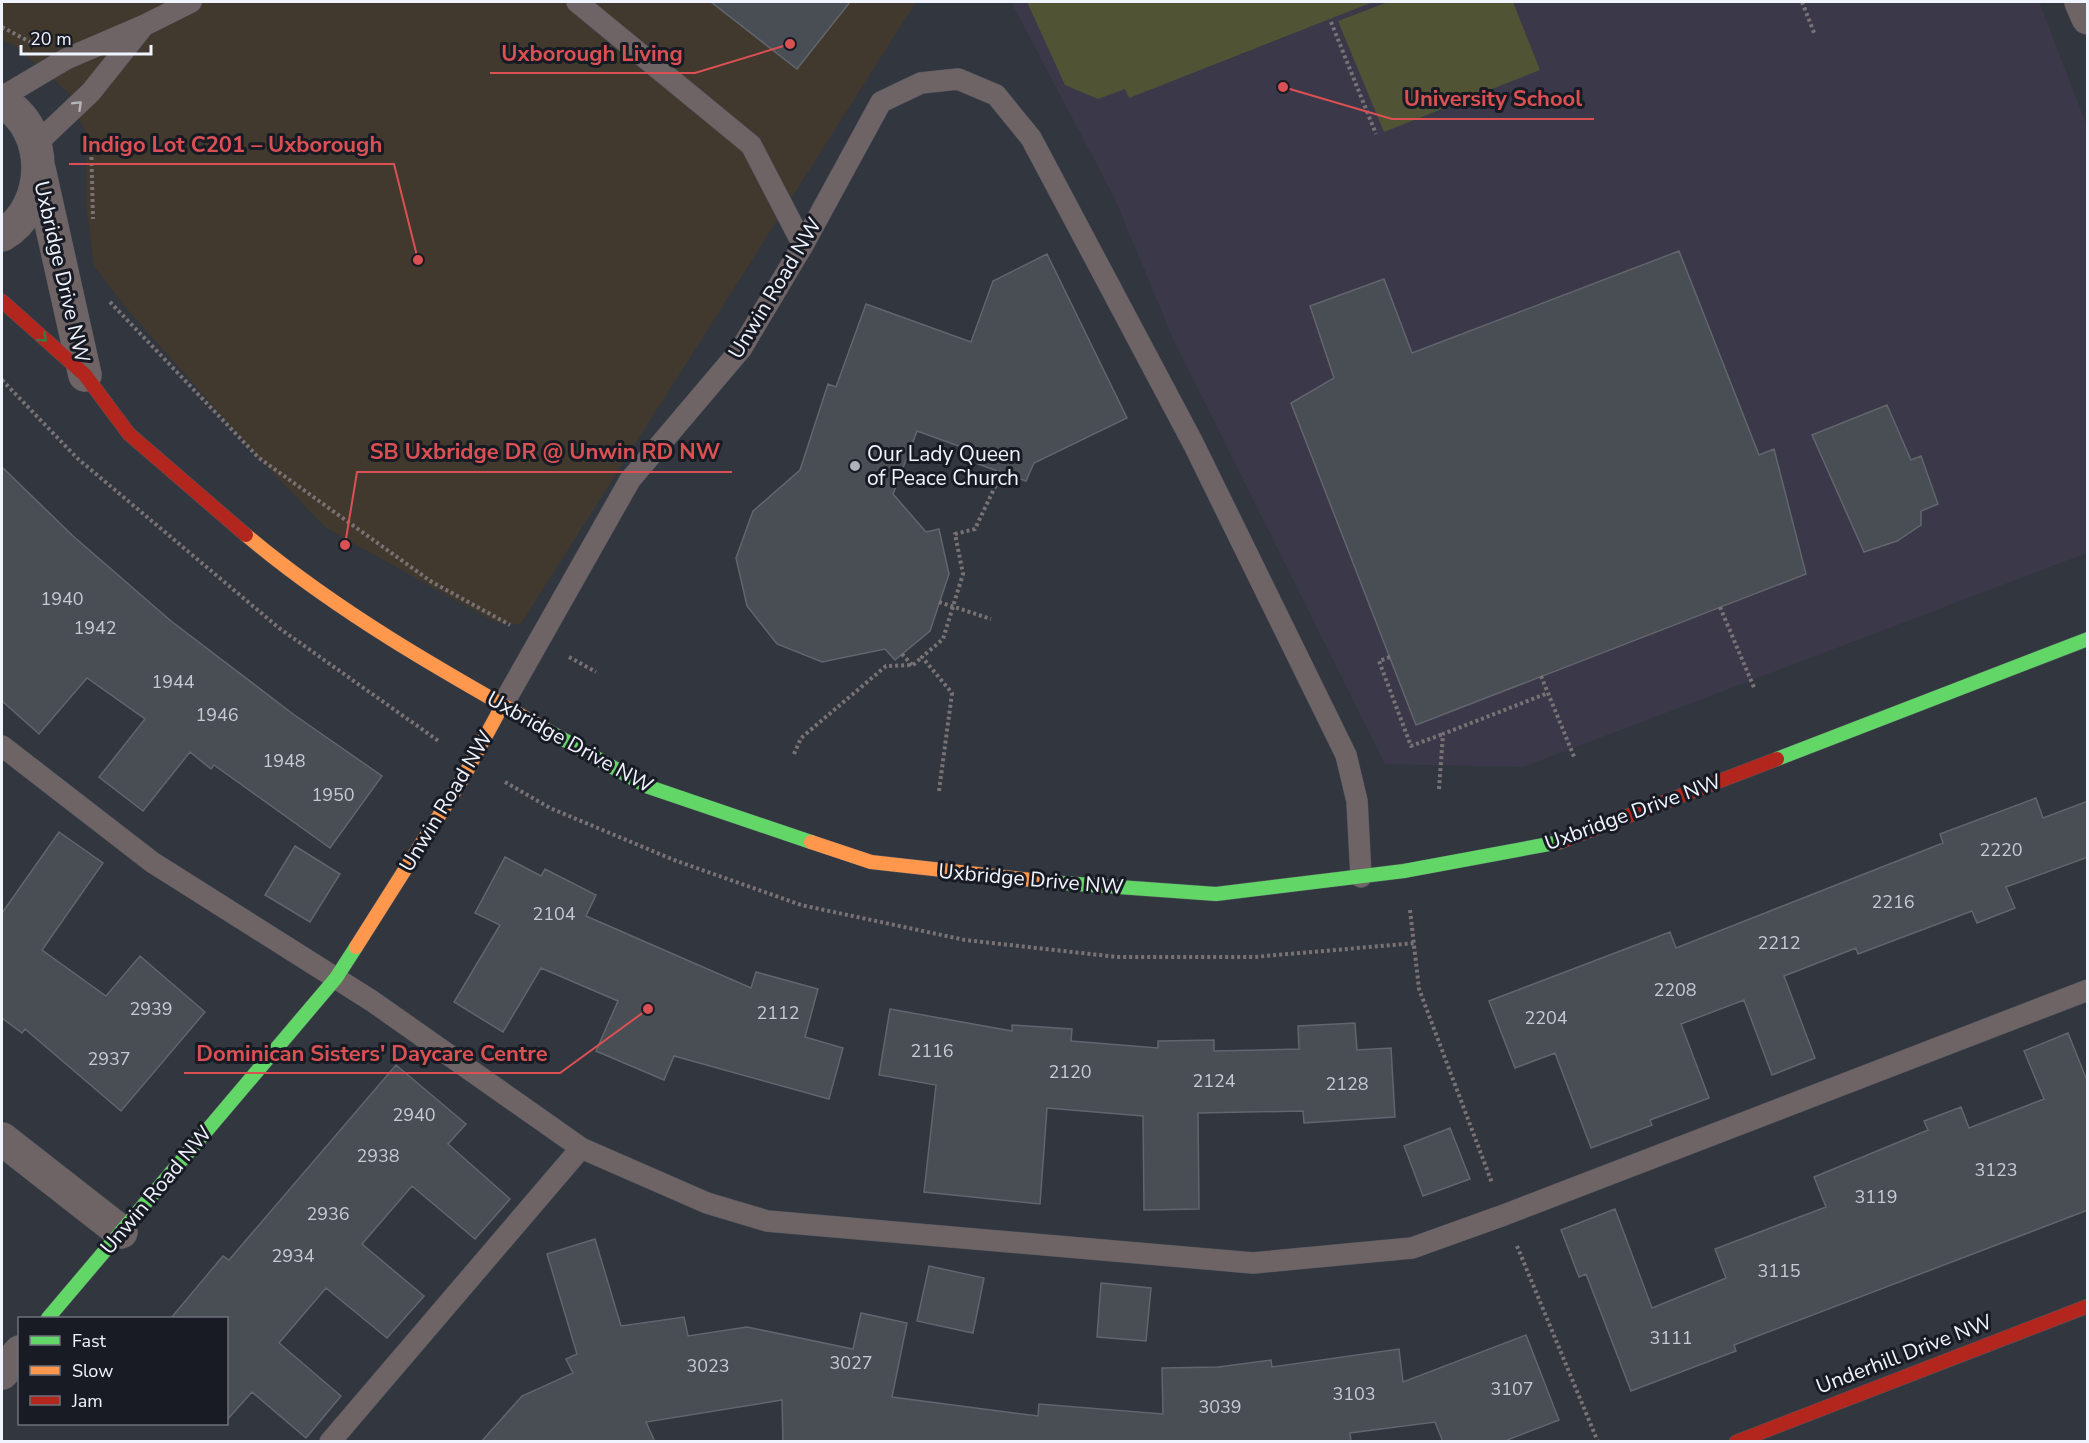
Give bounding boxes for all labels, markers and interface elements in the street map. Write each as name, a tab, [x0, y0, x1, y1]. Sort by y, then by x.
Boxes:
scale bar	[21, 18, 152, 56]
text: 20 m	[30, 27, 72, 51]
callout: Uxborough Living	[490, 33, 695, 73]
text: Uxborough Living	[501, 39, 683, 69]
callout: University School	[1392, 79, 1594, 119]
text: University School	[1404, 84, 1582, 114]
one-way arrow	[70, 101, 81, 112]
callout: Indigo Lot C201 – Uxborough	[69, 124, 394, 164]
text: Indigo Lot C201 – Uxborough	[82, 130, 382, 160]
street label: Uxbridge Drive NW	[27, 178, 97, 366]
street label: Unwin Road NW	[722, 212, 828, 364]
one-way arrow	[37, 331, 47, 342]
callout: SB Uxbridge DR @ Unwin RD NW	[357, 432, 732, 472]
text: SB Uxbridge DR @ Unwin RD NW	[370, 437, 721, 467]
place label: Our Lady Queen of Peace Church	[867, 440, 1021, 492]
marker: Our Lady Queen of Peace Church	[848, 459, 862, 473]
house number: 1940	[40, 587, 84, 611]
house number: 1942	[73, 616, 117, 640]
house number: 1944	[151, 670, 195, 694]
street label: Uxbridge Drive NW	[482, 685, 658, 799]
house number: 1946	[195, 703, 239, 727]
street label: Unwin Road NW	[393, 725, 499, 877]
house number: 1948	[262, 749, 306, 773]
street label: Uxbridge Drive NW	[1541, 767, 1725, 857]
house number: 1950	[311, 783, 355, 807]
house number: 2220	[1979, 838, 2023, 862]
street label: Uxbridge Drive NW	[937, 857, 1125, 901]
house number: 2216	[1871, 890, 1915, 914]
house number: 2104	[532, 902, 576, 926]
house number: 2212	[1757, 931, 1801, 955]
house number: 2208	[1653, 978, 1697, 1002]
house number: 2939	[129, 997, 173, 1021]
house number: 2112	[756, 1001, 800, 1025]
house number: 2204	[1524, 1006, 1568, 1030]
callout: Dominican Sisters' Daycare Centre	[184, 1033, 560, 1073]
text: Dominican Sisters' Daycare Centre	[196, 1039, 548, 1069]
house number: 2116	[910, 1039, 954, 1063]
house number: 2937	[87, 1047, 131, 1071]
house number: 2120	[1048, 1060, 1092, 1084]
house number: 2124	[1192, 1069, 1236, 1093]
house number: 2128	[1325, 1072, 1369, 1096]
house number: 2940	[392, 1103, 436, 1127]
street label: Unwin Road NW	[94, 1120, 218, 1260]
house number: 2938	[356, 1144, 400, 1168]
house number: 3123	[1974, 1158, 2018, 1182]
house number: 3119	[1854, 1185, 1898, 1209]
house number: 2936	[306, 1202, 350, 1226]
house number: 2934	[271, 1244, 315, 1268]
house number: 3115	[1757, 1259, 1801, 1283]
street label: Underhill Drive NW	[1812, 1307, 1996, 1401]
legend	[18, 1317, 228, 1425]
house number: 3111	[1649, 1326, 1693, 1350]
text: Fast	[72, 1329, 107, 1353]
house number: 3027	[829, 1351, 873, 1375]
house number: 3023	[686, 1354, 730, 1378]
text: Slow	[72, 1359, 113, 1383]
house number: 3107	[1490, 1377, 1534, 1401]
house number: 3103	[1332, 1382, 1376, 1406]
text: Jam	[71, 1389, 103, 1413]
house number: 3039	[1198, 1395, 1242, 1419]

